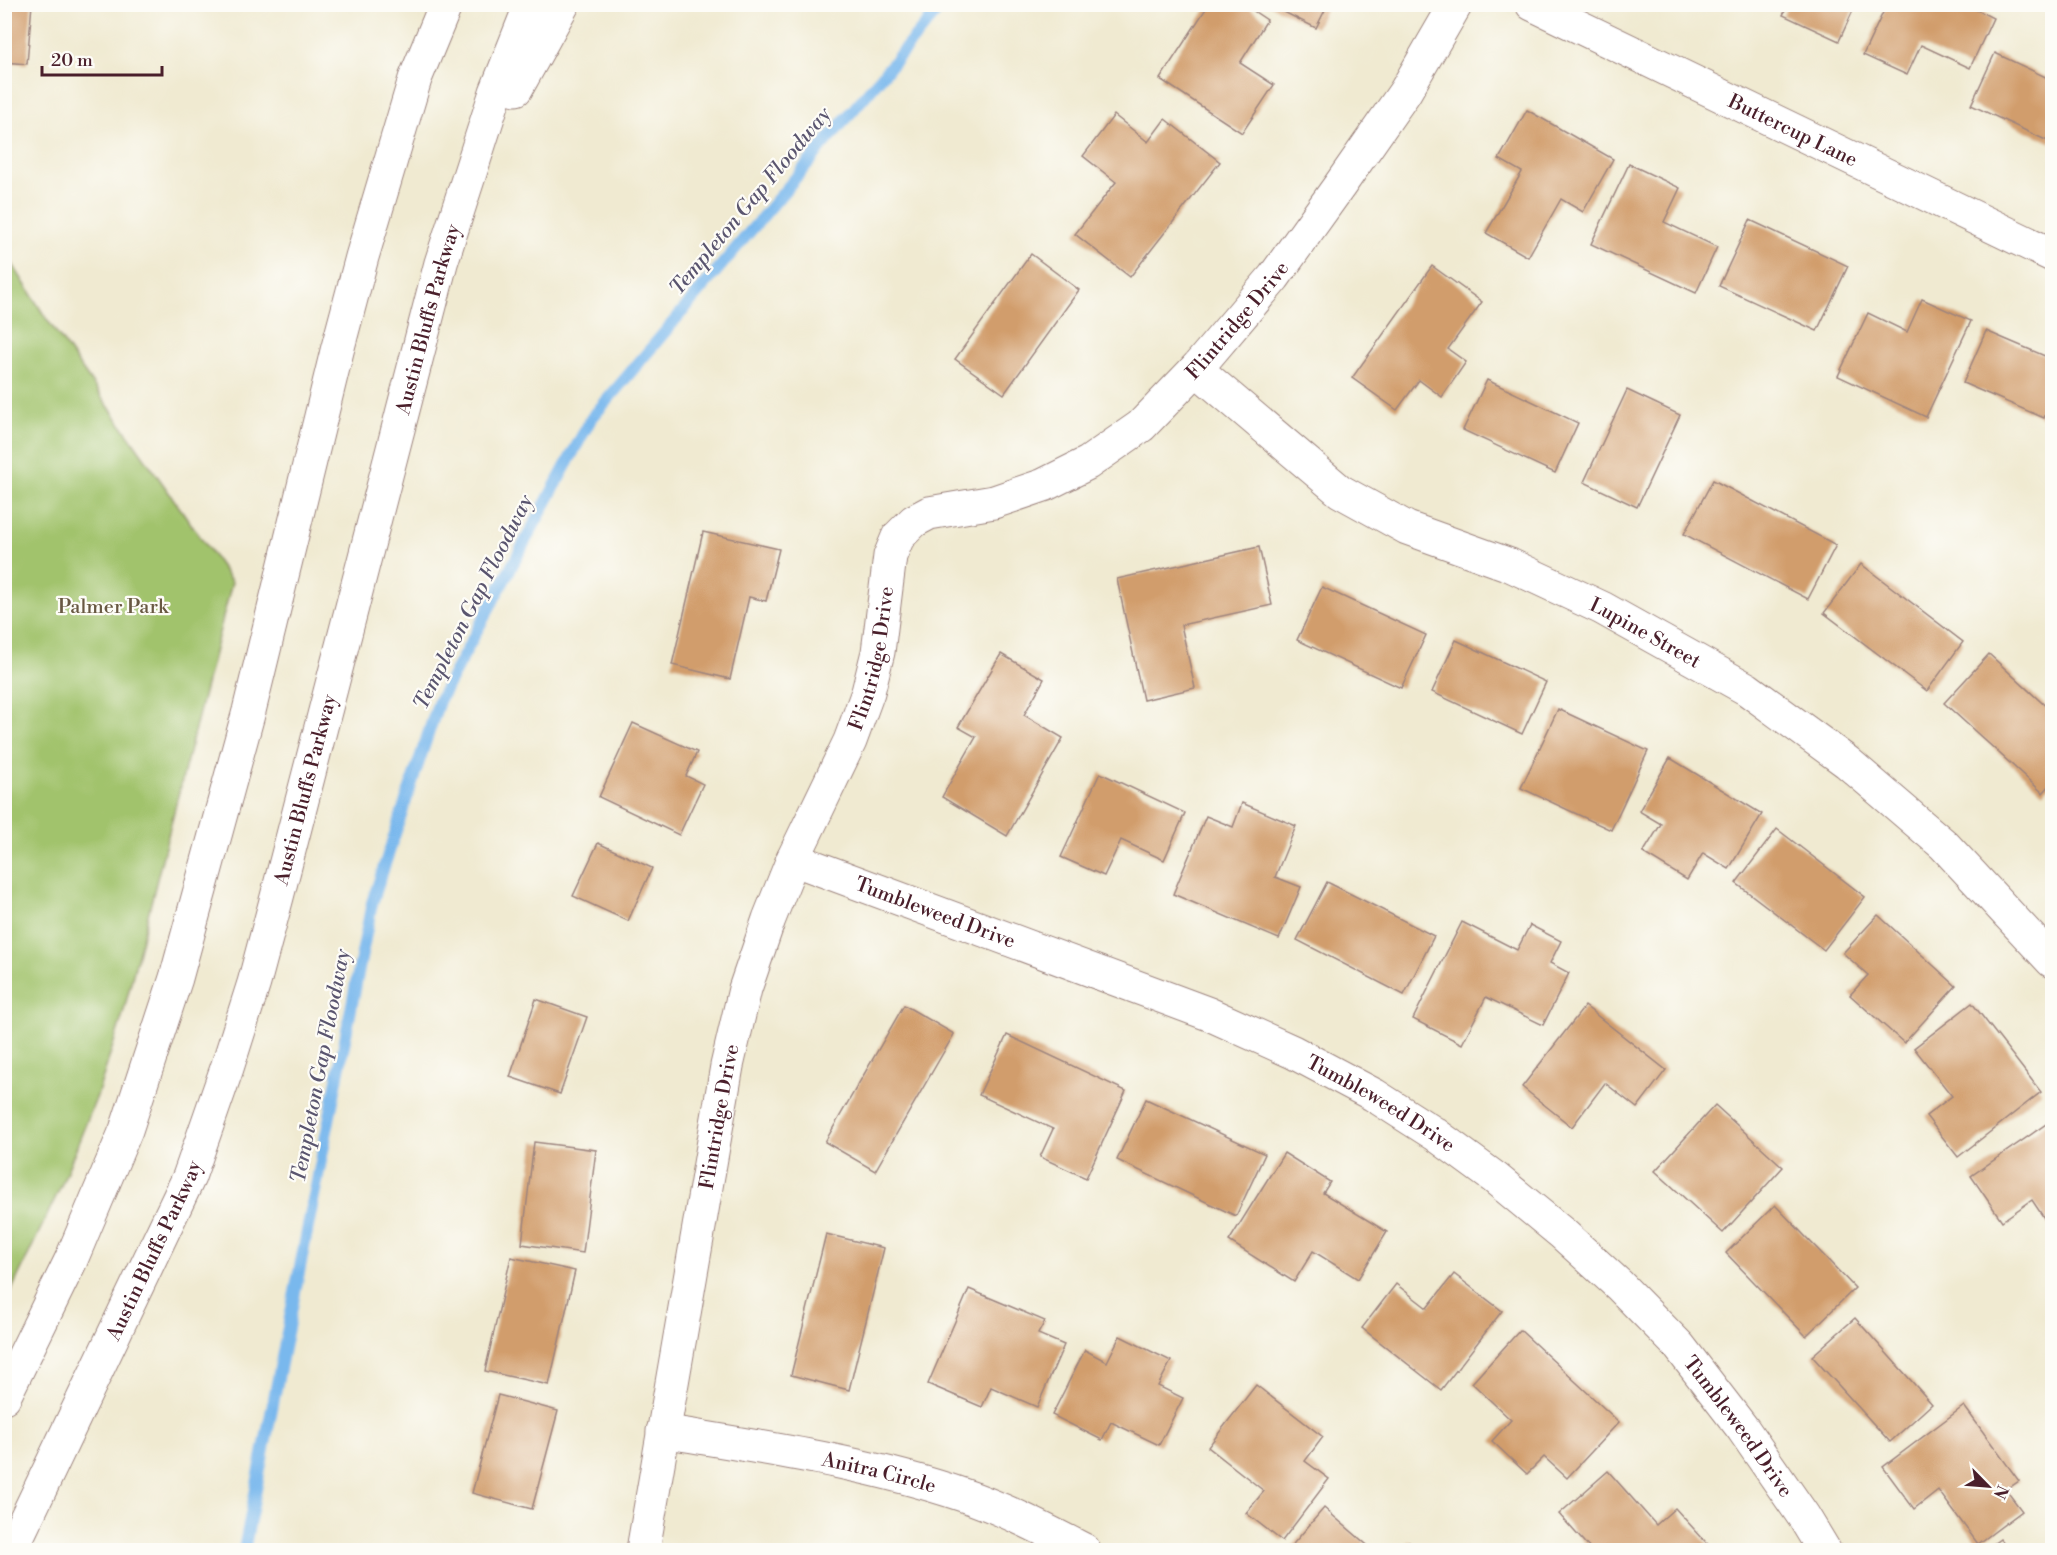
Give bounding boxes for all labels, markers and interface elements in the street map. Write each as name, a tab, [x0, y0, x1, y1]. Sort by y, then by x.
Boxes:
scale bar	[42, 39, 162, 77]
text: 20 m	[51, 49, 93, 72]
street label: Buttercup Lane	[1723, 89, 1861, 173]
water label: Templeton Gap Floodway	[664, 101, 838, 301]
street label: Austin Bluffs Parkway	[391, 221, 467, 418]
street label: Flintridge Drive	[1181, 257, 1295, 386]
water label: Templeton Gap Floodway	[408, 490, 540, 714]
street label: Flintridge Drive	[844, 585, 900, 734]
street label: Lupine Street	[1585, 593, 1705, 675]
park label: Palmer Park	[58, 595, 170, 620]
street label: Austin Bluffs Parkway	[269, 691, 343, 889]
street label: Tumbleweed Drive	[851, 872, 1019, 955]
water label: Templeton Gap Floodway	[286, 946, 357, 1185]
street label: Flintridge Drive	[695, 1042, 746, 1191]
street label: Tumbleweed Drive	[1302, 1050, 1459, 1158]
street label: Austin Bluffs Parkway	[101, 1157, 208, 1346]
street label: Tumbleweed Drive	[1677, 1351, 1797, 1502]
street label: Anitra Circle	[819, 1448, 939, 1500]
north arrow	[1958, 1456, 2018, 1516]
text: N	[1989, 1482, 2012, 1502]

